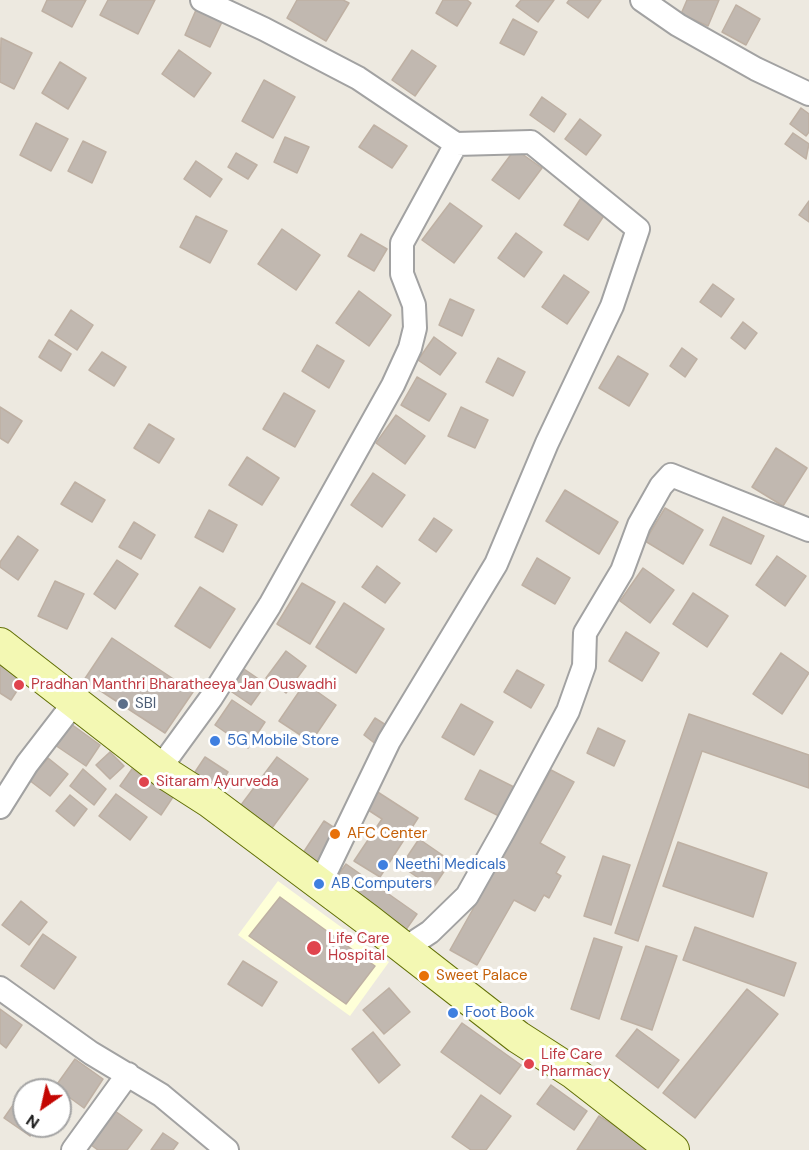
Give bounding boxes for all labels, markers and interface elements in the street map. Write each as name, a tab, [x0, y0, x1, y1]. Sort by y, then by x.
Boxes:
place label: Pradhan Manthri Bharatheeya Jan Ouswadhi	[31, 676, 337, 694]
marker: Pradhan Manthri Bharatheeya Jan Ouswadhi	[12, 678, 26, 692]
place label: SBI	[135, 695, 156, 713]
marker: SBI	[116, 697, 130, 711]
place label: 5G Mobile Store	[227, 732, 339, 750]
marker: 5G Mobile Store	[208, 734, 222, 748]
place label: Sitaram Ayurveda	[156, 773, 279, 791]
marker: Sitaram Ayurveda	[137, 775, 151, 789]
place label: AFC Center	[347, 825, 427, 843]
marker: AFC Center	[328, 827, 342, 841]
place label: Neethi Medicals	[395, 856, 506, 874]
marker: Neethi Medicals	[376, 858, 390, 872]
place label: AB Computers	[331, 875, 432, 893]
marker: AB Computers	[312, 877, 326, 891]
place label: Life Care Hospital	[328, 930, 390, 965]
marker: Life Care Hospital	[305, 939, 323, 957]
place label: Sweet Palace	[436, 967, 528, 985]
marker: Sweet Palace	[417, 969, 431, 983]
place label: Foot Book	[465, 1004, 534, 1022]
marker: Foot Book	[446, 1006, 460, 1020]
place label: Life Care Pharmacy	[541, 1046, 610, 1081]
marker: Life Care Pharmacy	[522, 1057, 536, 1071]
north arrow	[12, 1078, 72, 1138]
text: N	[22, 1110, 43, 1134]

